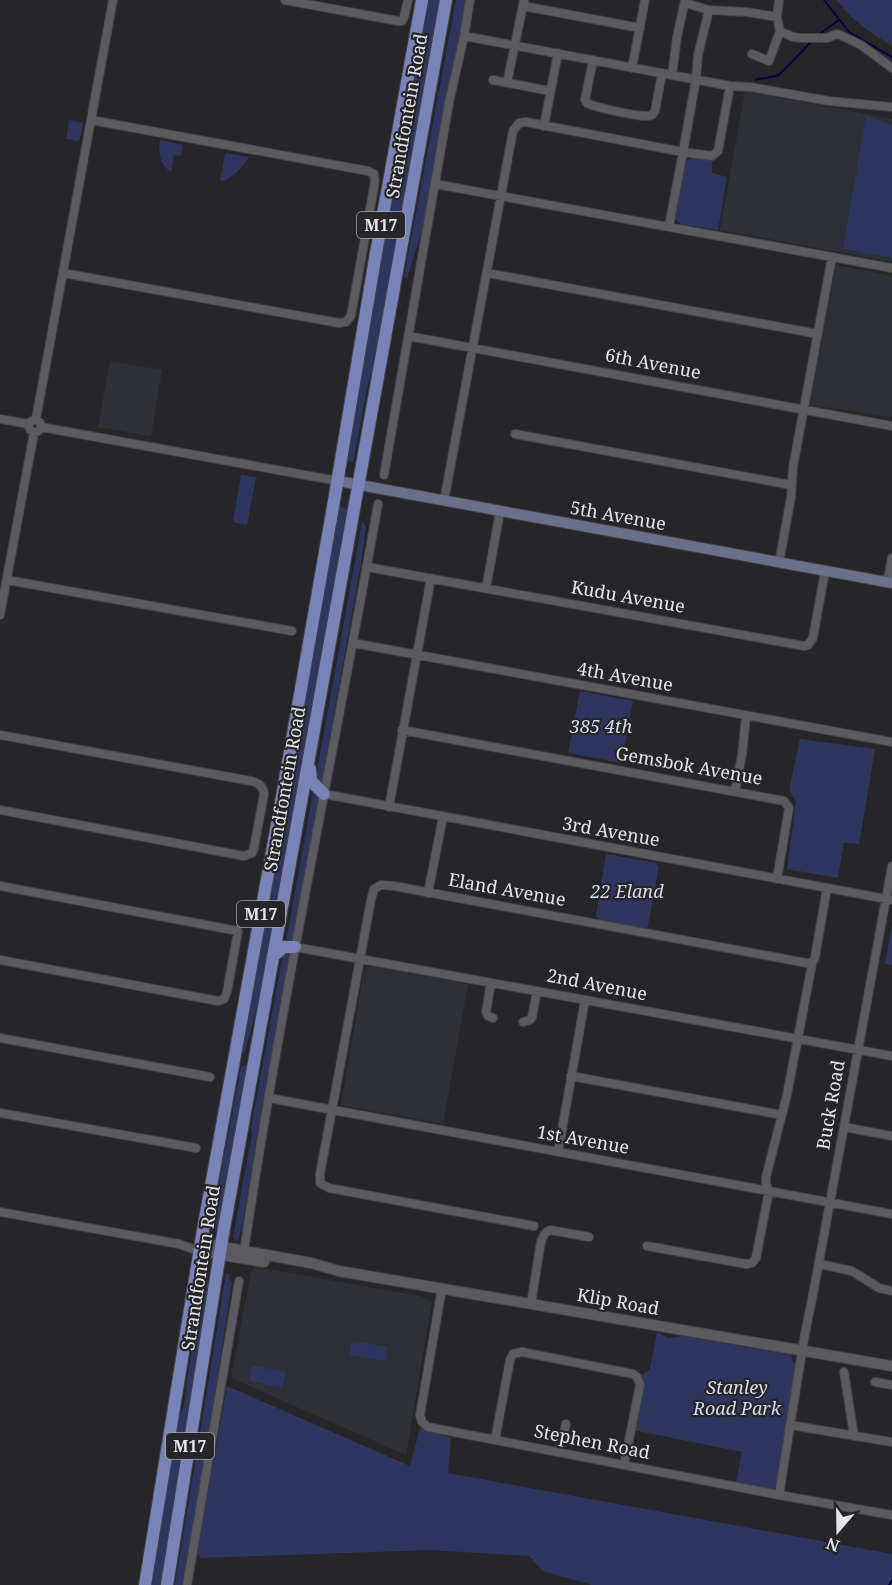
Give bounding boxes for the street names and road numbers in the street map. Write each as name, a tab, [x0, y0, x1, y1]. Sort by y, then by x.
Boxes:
street label: Strandfontein Road	[380, 31, 432, 200]
road number: M17	[357, 212, 405, 238]
street label: 6th Avenue	[603, 342, 703, 384]
street label: 5th Avenue	[568, 495, 668, 535]
street label: Kudu Avenue	[569, 574, 687, 618]
street label: 4th Avenue	[575, 656, 675, 696]
street label: Strandfontein Road	[258, 704, 310, 873]
street label: Gemsbok Avenue	[614, 740, 764, 790]
street label: 3rd Avenue	[561, 811, 662, 851]
street label: Eland Avenue	[447, 867, 568, 911]
road number: M17	[237, 901, 285, 927]
street label: 2nd Avenue	[545, 963, 649, 1006]
street label: Buck Road	[810, 1058, 850, 1152]
street label: 1st Avenue	[535, 1119, 631, 1159]
street label: Strandfontein Road	[175, 1183, 225, 1352]
street label: Klip Road	[575, 1282, 661, 1320]
street label: Stephen Road	[532, 1418, 652, 1464]
road number: M17	[166, 1433, 214, 1459]

